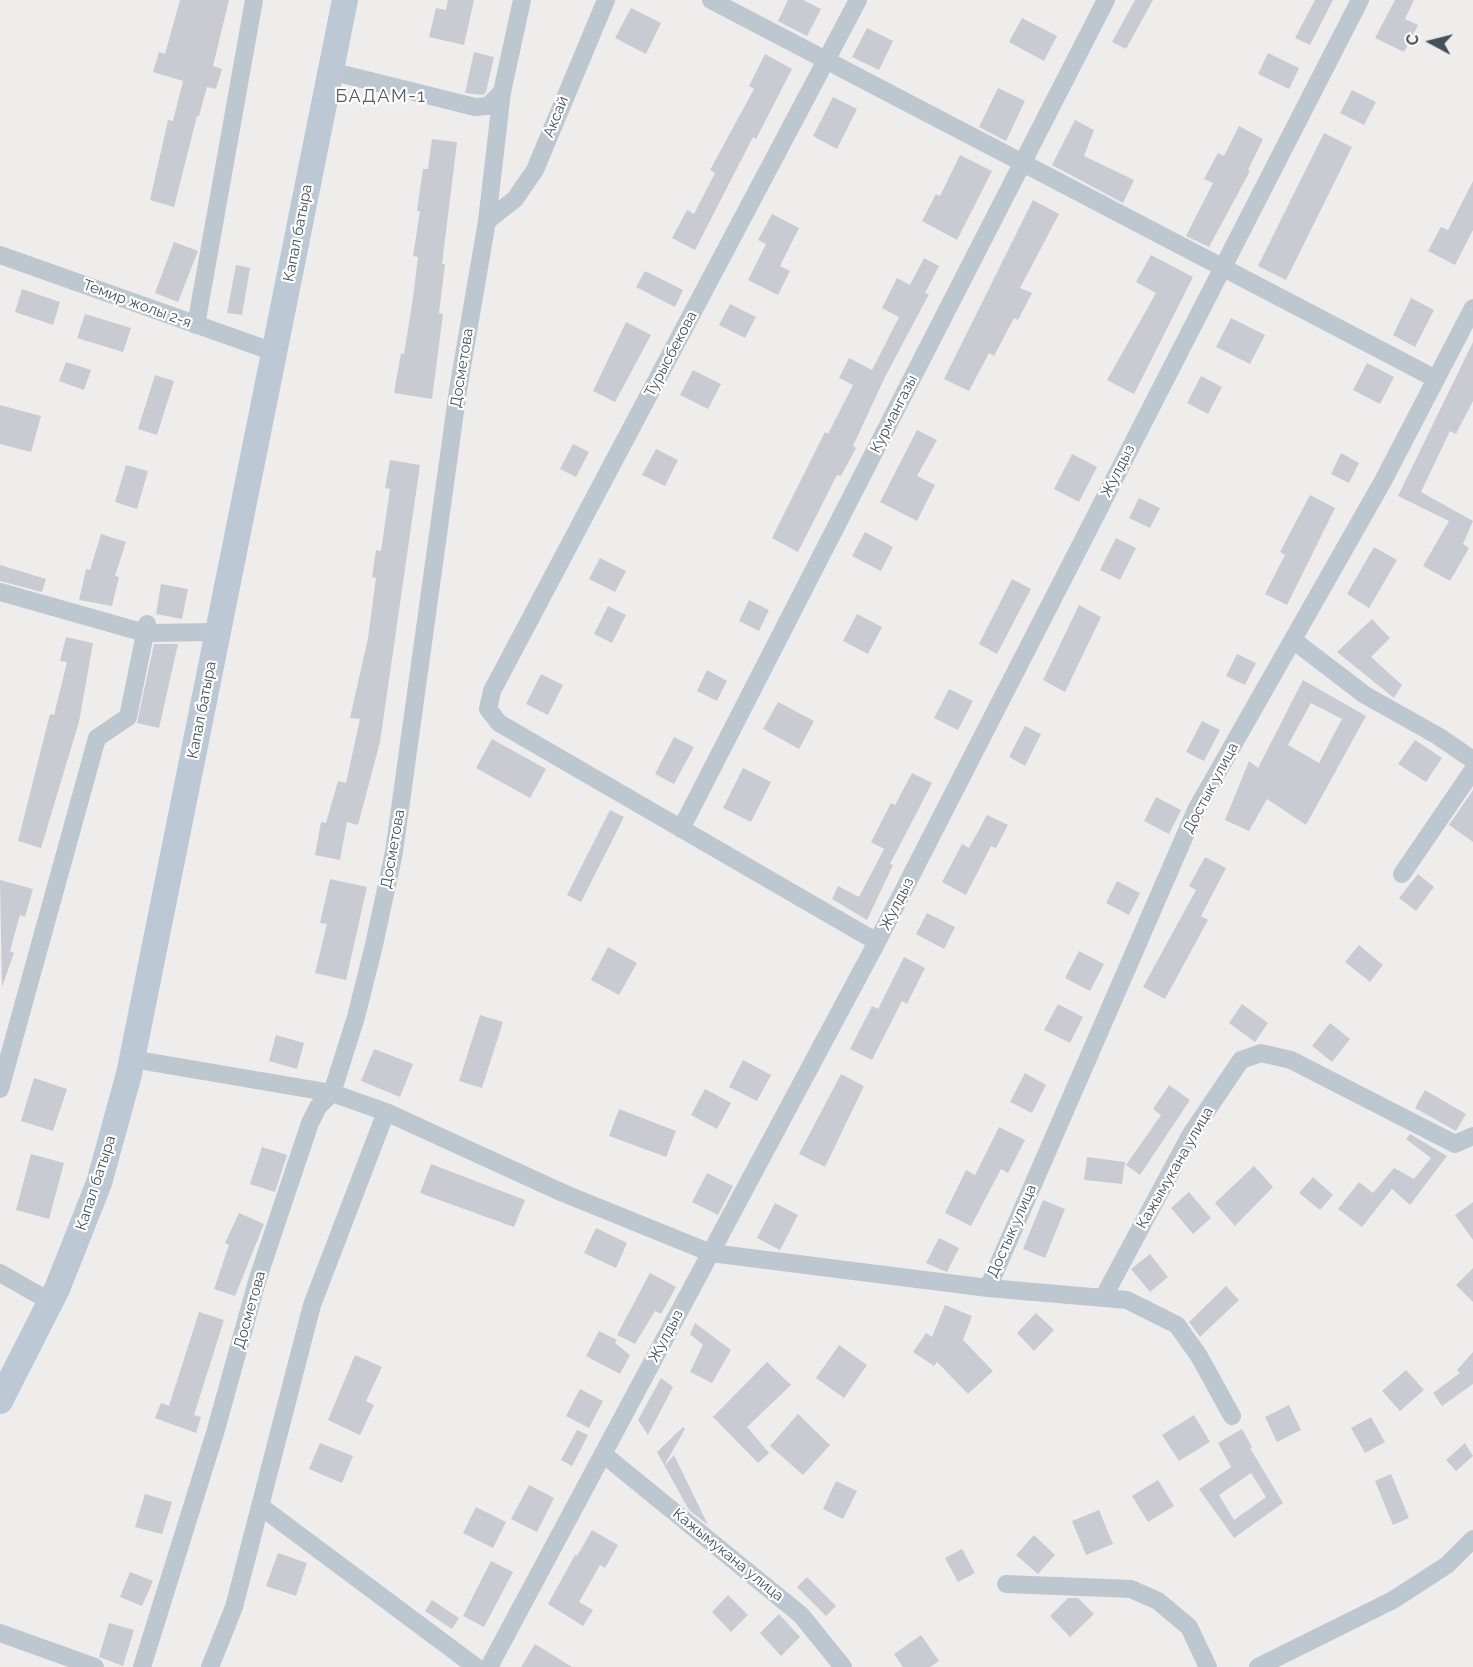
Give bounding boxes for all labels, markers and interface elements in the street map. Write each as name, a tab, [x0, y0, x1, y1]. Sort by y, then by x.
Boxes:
north arrow	[1401, 12, 1461, 72]
text: С	[1403, 33, 1423, 46]
district label: БАДАМ-1	[336, 86, 426, 108]
street label: Аксай	[540, 94, 572, 140]
street label: Капал батыра	[280, 183, 316, 283]
street label: Темир жолы 2-я	[80, 276, 194, 332]
street label: Турысбекова	[641, 308, 701, 400]
street label: Досметова	[447, 327, 477, 409]
street label: Курмангазы	[867, 372, 921, 456]
street label: Жулдыз	[1097, 442, 1139, 500]
street label: Капал батыра	[184, 660, 220, 760]
street label: Достык улица	[1180, 740, 1242, 836]
street label: Досметова	[377, 808, 409, 890]
street label: Жулдыз	[876, 875, 918, 933]
street label: Кажымукана улица	[1133, 1104, 1217, 1232]
street label: Капал батыра	[72, 1133, 120, 1233]
street label: Достык улица	[983, 1182, 1041, 1280]
street label: Досметова	[230, 1269, 270, 1351]
street label: Жулдыз	[645, 1307, 687, 1365]
street label: Кажымукана улица	[669, 1505, 787, 1605]

